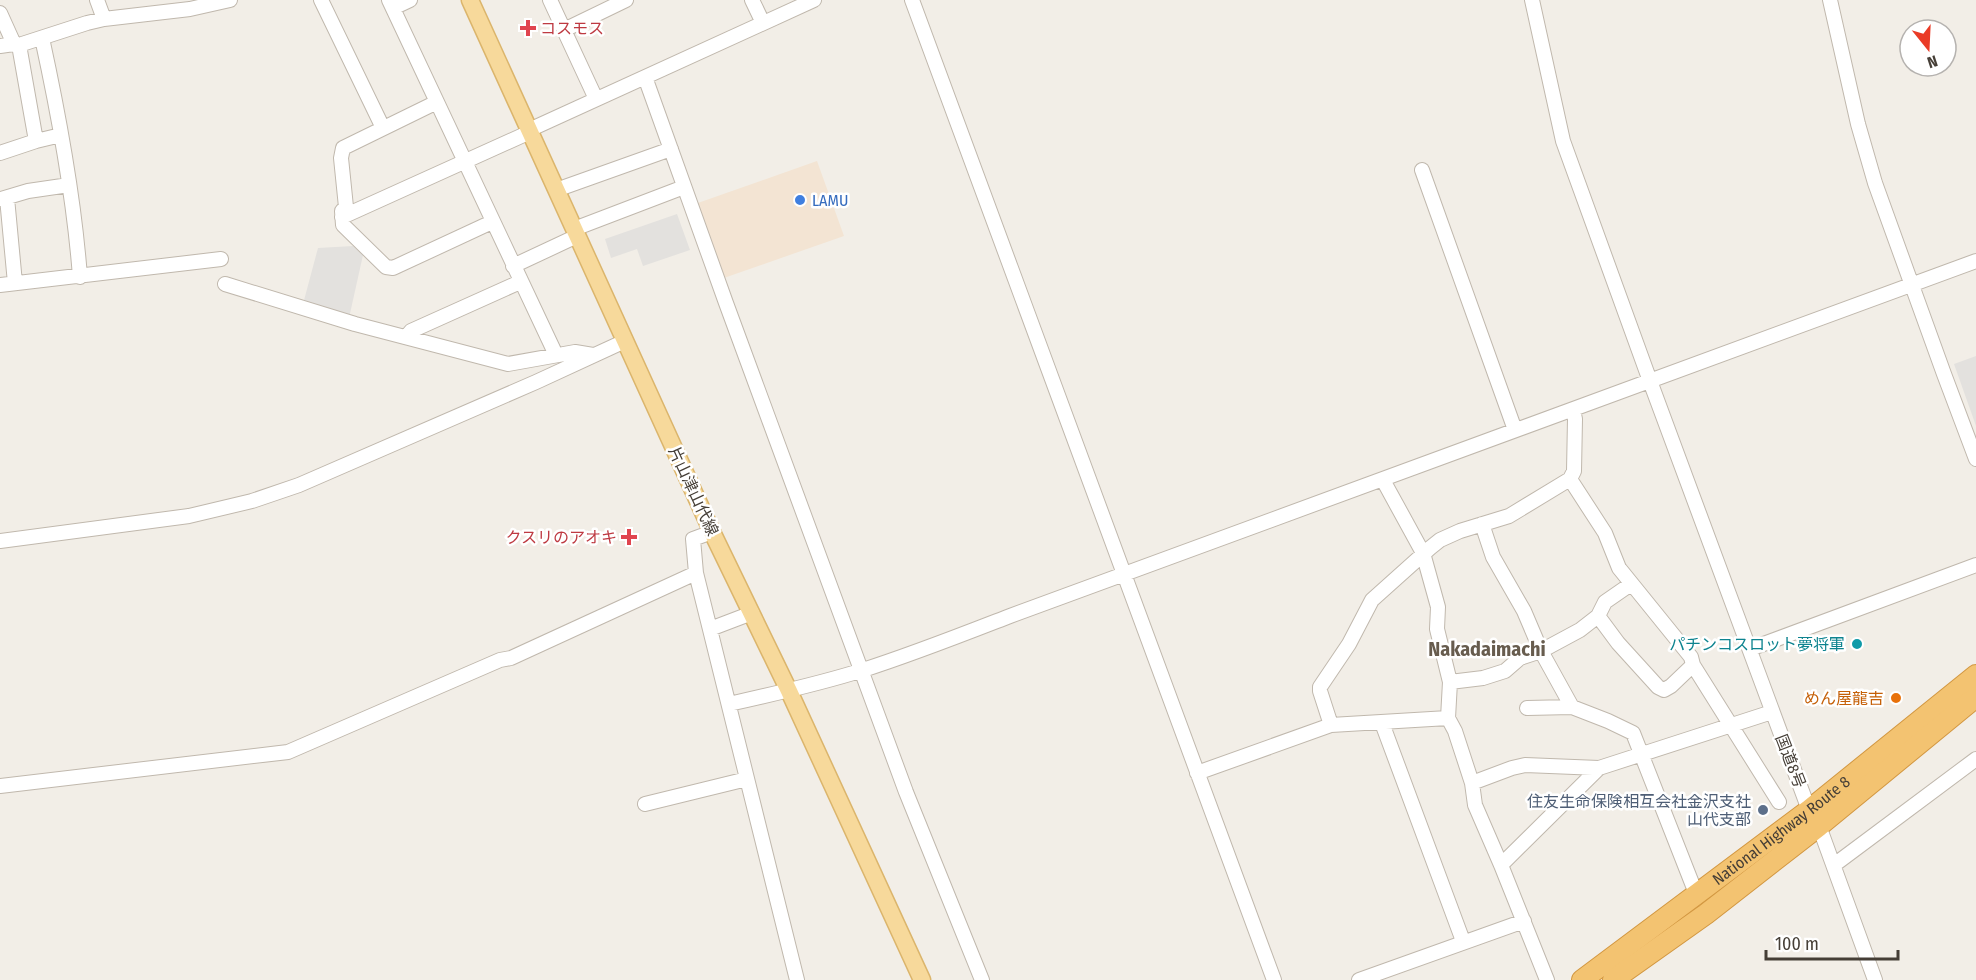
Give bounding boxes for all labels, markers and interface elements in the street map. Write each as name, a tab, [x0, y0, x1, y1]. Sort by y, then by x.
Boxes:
north arrow	[1898, 18, 1958, 78]
place label: コスモス	[540, 19, 604, 38]
marker: コスモス	[521, 21, 535, 35]
text: N	[1925, 51, 1940, 72]
place label: LAMU	[812, 191, 848, 210]
marker: LAMU	[793, 193, 807, 207]
street label: 片山津山代線	[665, 444, 722, 539]
place label: クスリのアオキ	[505, 528, 617, 547]
marker: クスリのアオキ	[622, 530, 636, 544]
place label: パチンコスロット夢将軍	[1669, 635, 1845, 654]
district label: Nakadaimachi	[1428, 637, 1546, 661]
marker: パチンコスロット夢将軍	[1850, 637, 1864, 651]
place label: めん屋龍吉	[1804, 689, 1884, 708]
marker: めん屋龍吉	[1889, 691, 1903, 705]
street label: 国道8号	[1772, 732, 1809, 791]
street label: National Highway Route 8	[1709, 772, 1854, 889]
place label: 住友生命保険相互会社金沢支社 山代支部	[1527, 792, 1751, 829]
marker: 住友生命保険相互会社金沢支社 山代支部	[1756, 803, 1770, 817]
scale bar	[1766, 923, 1898, 961]
text: 100 m	[1775, 933, 1819, 955]

